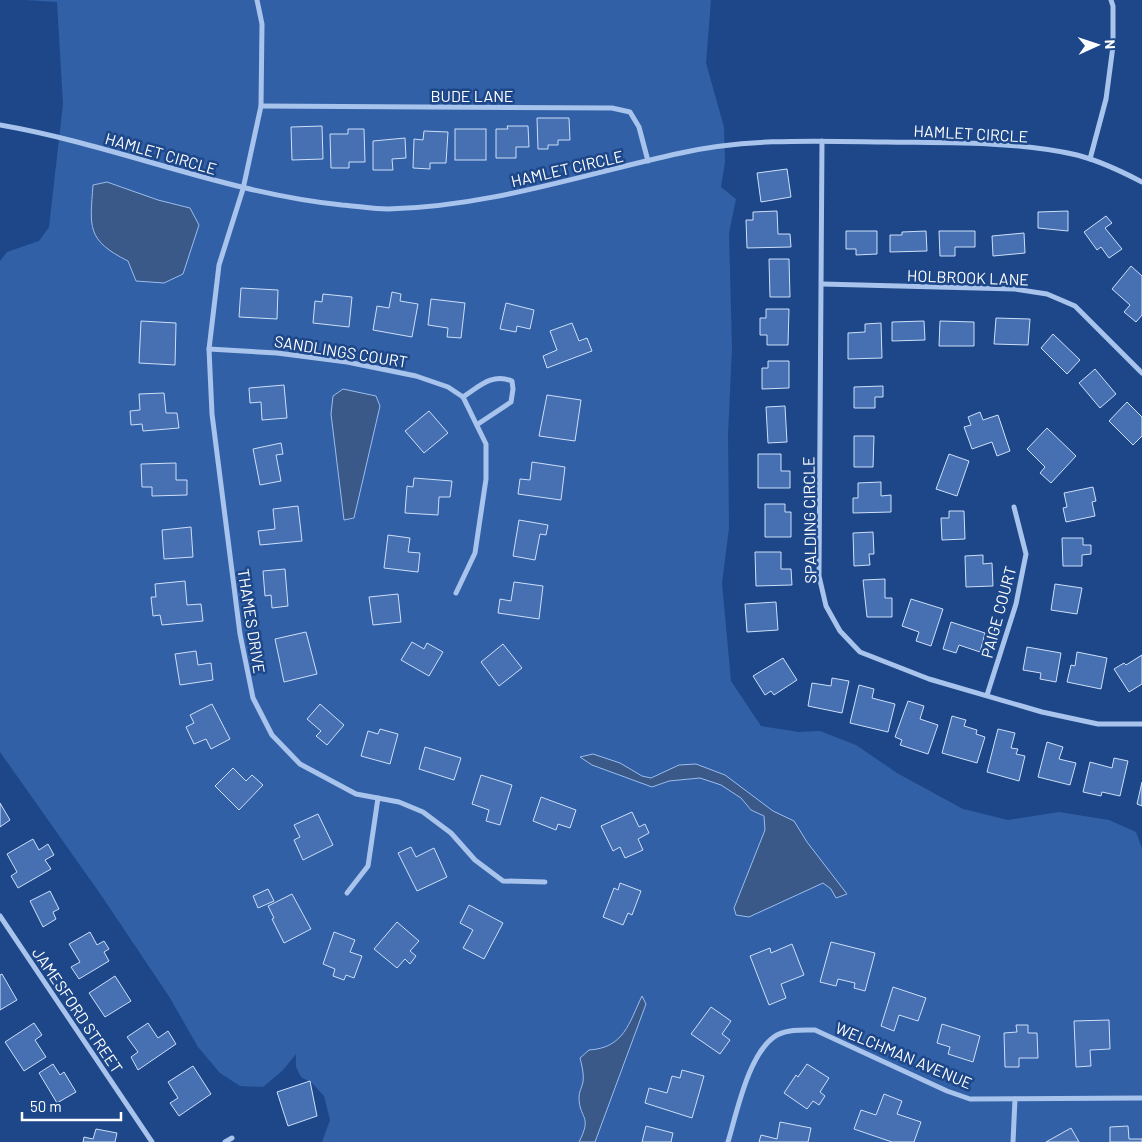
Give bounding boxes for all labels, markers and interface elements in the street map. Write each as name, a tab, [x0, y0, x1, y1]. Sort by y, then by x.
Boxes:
north arrow	[1072, 20, 1122, 70]
text: N	[1102, 39, 1119, 49]
street label: BUDE LANE	[431, 86, 513, 105]
street label: HAMLET CIRCLE	[913, 121, 1029, 145]
street label: HAMLET CIRCLE	[103, 128, 219, 178]
street label: HAMLET CIRCLE	[509, 146, 625, 190]
street label: HOLBROOK LANE	[907, 265, 1029, 289]
street label: SANDLINGS COURT	[273, 331, 409, 371]
street label: SPALDING CIRCLE	[798, 456, 820, 584]
street label: PAIGE COURT	[977, 564, 1019, 660]
street label: THAMES DRIVE	[234, 567, 270, 675]
street label: JAMESFORD STREET	[29, 944, 127, 1076]
street label: WELCHMAN AVENUE	[833, 1018, 975, 1092]
scale bar	[22, 1090, 121, 1122]
text: 50 m	[30, 1097, 62, 1115]

